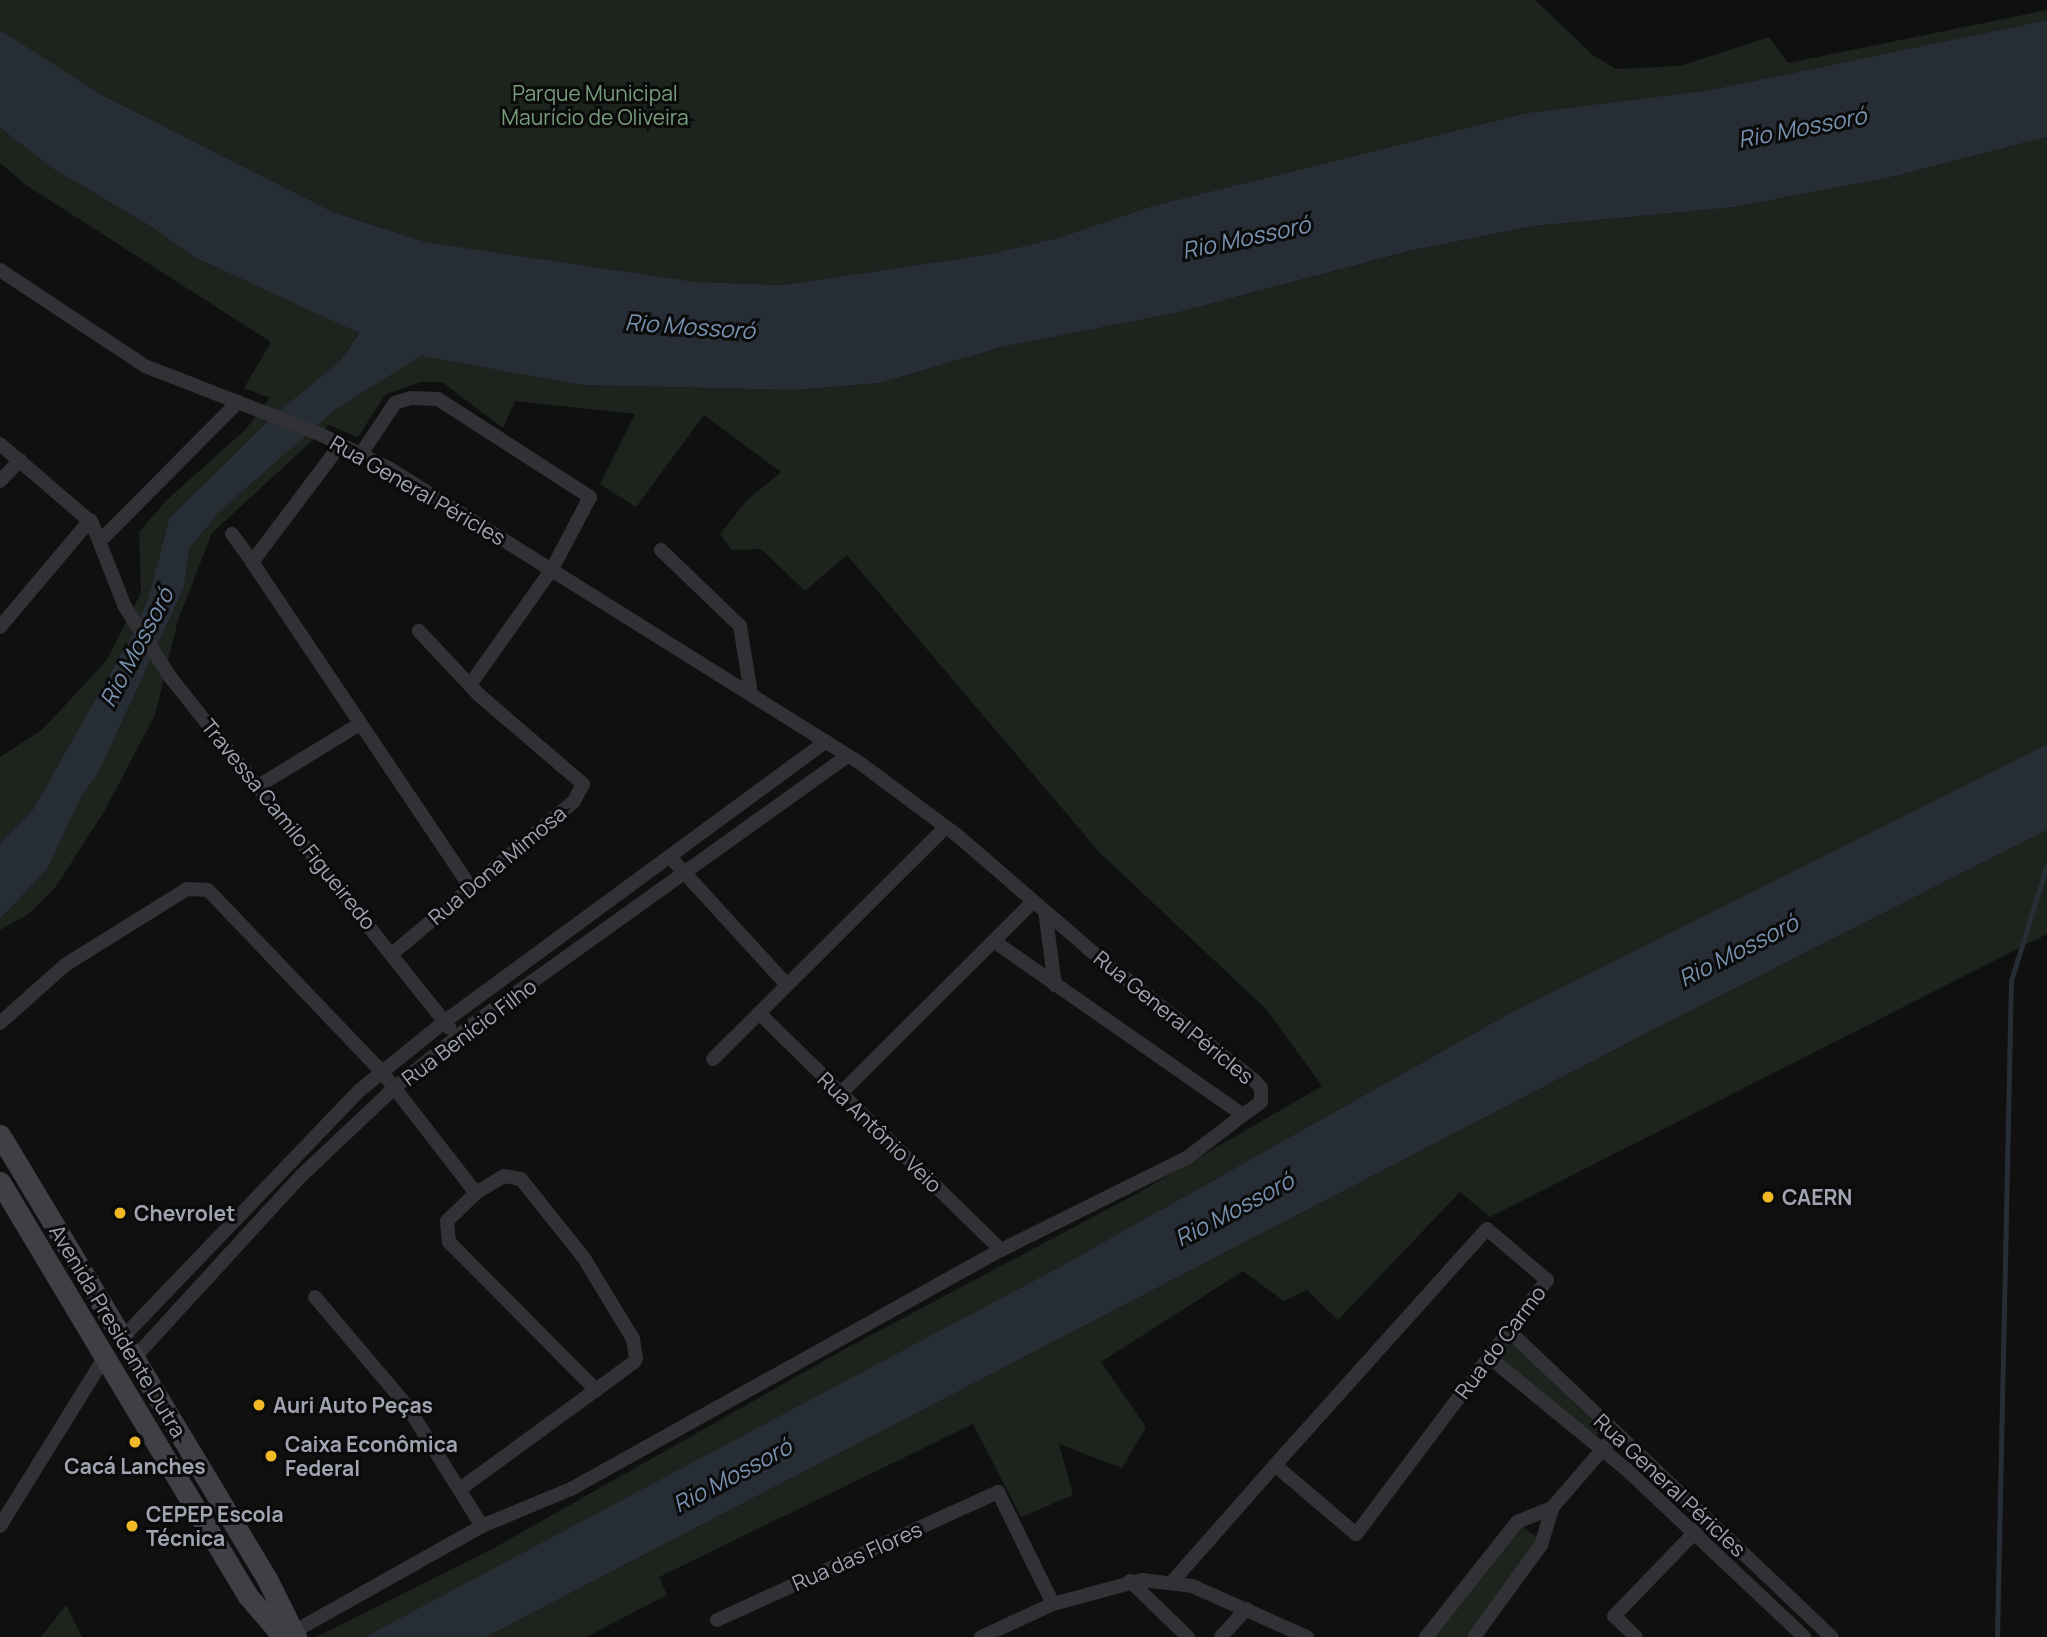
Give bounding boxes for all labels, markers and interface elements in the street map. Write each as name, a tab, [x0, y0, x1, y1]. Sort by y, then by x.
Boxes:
park label: Parque Municipal Maurício de Oliveira	[501, 80, 689, 130]
water label: Rio Mossoró	[1735, 101, 1869, 153]
water label: Rio Mossoró	[1179, 210, 1313, 264]
water label: Rio Mossoró	[624, 308, 756, 344]
street label: Rua General Péricles	[326, 430, 510, 550]
water label: Rio Mossoró	[93, 583, 179, 711]
street label: Travessa Camilo Figueiredo	[196, 714, 382, 934]
street label: Rua Dona Mimosa	[423, 800, 571, 930]
water label: Rio Mossoró	[1674, 908, 1802, 992]
street label: Rua General Péricles	[1089, 945, 1259, 1089]
street label: Rua Benício Filho	[397, 973, 541, 1091]
street label: Rua Antônio Veio	[813, 1066, 947, 1198]
water label: Rio Mossoró	[1170, 1166, 1298, 1252]
place label: CAERN	[1782, 1184, 1852, 1210]
marker: CAERN	[1760, 1189, 1776, 1205]
place label: Chevrolet	[134, 1200, 235, 1226]
marker: Chevrolet	[112, 1205, 128, 1221]
street label: Avenida Presidente Dutra	[44, 1220, 192, 1442]
street label: Rua do Carmo	[1449, 1280, 1551, 1404]
place label: Auri Auto Peças	[273, 1392, 433, 1418]
marker: Auri Auto Peças	[251, 1397, 267, 1413]
street label: Rua General Péricles	[1589, 1408, 1751, 1562]
place label: Caixa Econômica Federal	[285, 1431, 458, 1481]
water label: Rio Mossoró	[668, 1432, 796, 1518]
marker: Cacá Lanches	[127, 1434, 143, 1450]
marker: Caixa Econômica Federal	[263, 1448, 279, 1464]
place label: Cacá Lanches	[64, 1453, 206, 1479]
place label: CEPEP Escola Técnica	[146, 1501, 283, 1551]
street label: Rua das Flores	[788, 1516, 926, 1596]
marker: CEPEP Escola Técnica	[124, 1518, 140, 1534]

